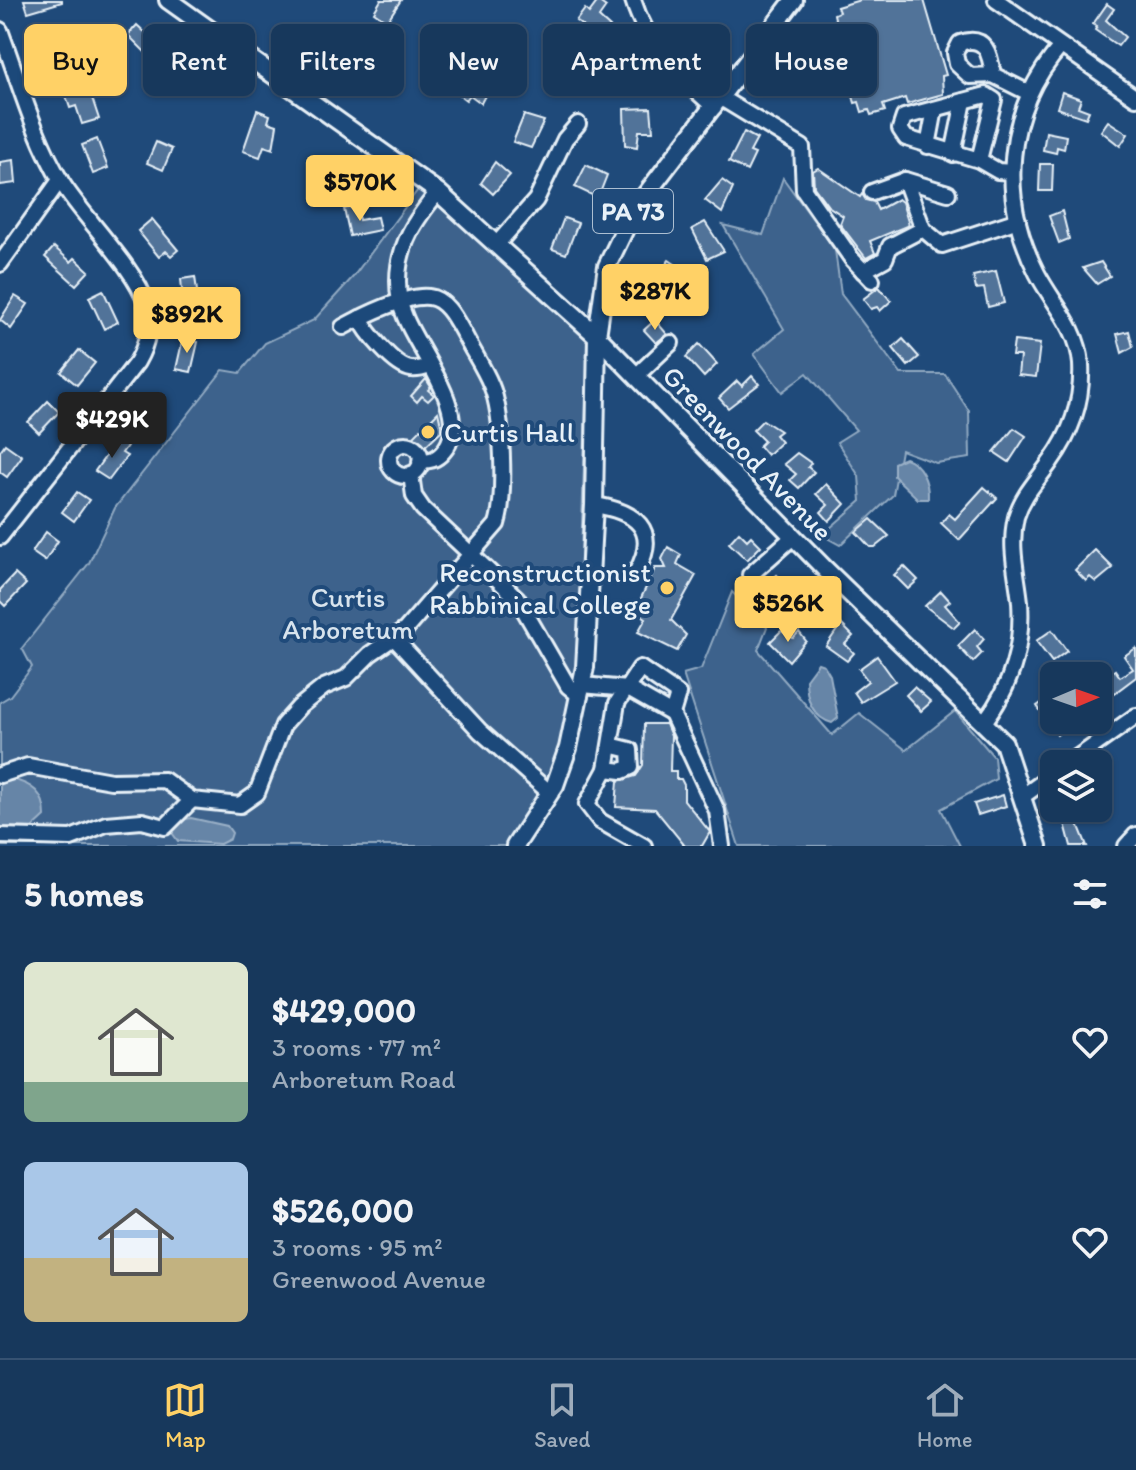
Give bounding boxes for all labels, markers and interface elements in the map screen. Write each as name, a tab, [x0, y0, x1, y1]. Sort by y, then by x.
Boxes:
chip: Buy	[24, 24, 127, 96]
chip: Rent	[143, 24, 255, 96]
chip: Filters	[271, 24, 404, 96]
chip: New	[420, 24, 527, 96]
chip: Apartment	[543, 24, 730, 96]
chip: House	[746, 24, 877, 96]
pin: $570K	[304, 155, 416, 223]
text: $570K	[324, 165, 396, 197]
road number: PA 73	[593, 189, 673, 233]
pin: $287K	[599, 264, 711, 332]
text: $287K	[620, 274, 690, 306]
pin: $892K	[131, 287, 243, 355]
text: $892K	[151, 297, 223, 329]
street label: Greenwood Avenue	[656, 358, 840, 548]
pin: $429K	[56, 392, 168, 460]
text: $429K	[76, 402, 148, 434]
place label: Curtis Hall	[444, 415, 575, 449]
marker: Curtis Hall	[419, 423, 437, 441]
place label: Reconstructionist Rabbinical College	[429, 555, 651, 621]
pin: $526K	[732, 576, 844, 644]
marker: Reconstructionist Rabbinical College	[658, 579, 676, 597]
park label: Curtis Arboretum	[283, 580, 414, 646]
text: $526K	[753, 586, 823, 618]
north arrow	[1040, 662, 1112, 734]
map controls	[1040, 662, 1112, 822]
button: layers	[1040, 750, 1112, 822]
icon: filters	[1068, 872, 1112, 916]
text: 5 homes	[24, 874, 144, 915]
text: $429,000	[272, 990, 416, 1031]
icon: home	[88, 994, 184, 1090]
icon: heart	[1068, 1020, 1112, 1064]
text: 3 rooms · 77 m²	[272, 1031, 441, 1063]
text: Arboretum Road	[272, 1063, 455, 1095]
text: $526,000	[272, 1190, 414, 1231]
icon: home	[88, 1194, 184, 1290]
icon: heart	[1068, 1220, 1112, 1264]
text: 3 rooms · 95 m²	[272, 1231, 443, 1263]
text: Greenwood Avenue	[272, 1263, 486, 1295]
tab: Map	[163, 1378, 207, 1453]
tab: Saved	[534, 1378, 590, 1453]
tab: Home	[917, 1378, 973, 1453]

